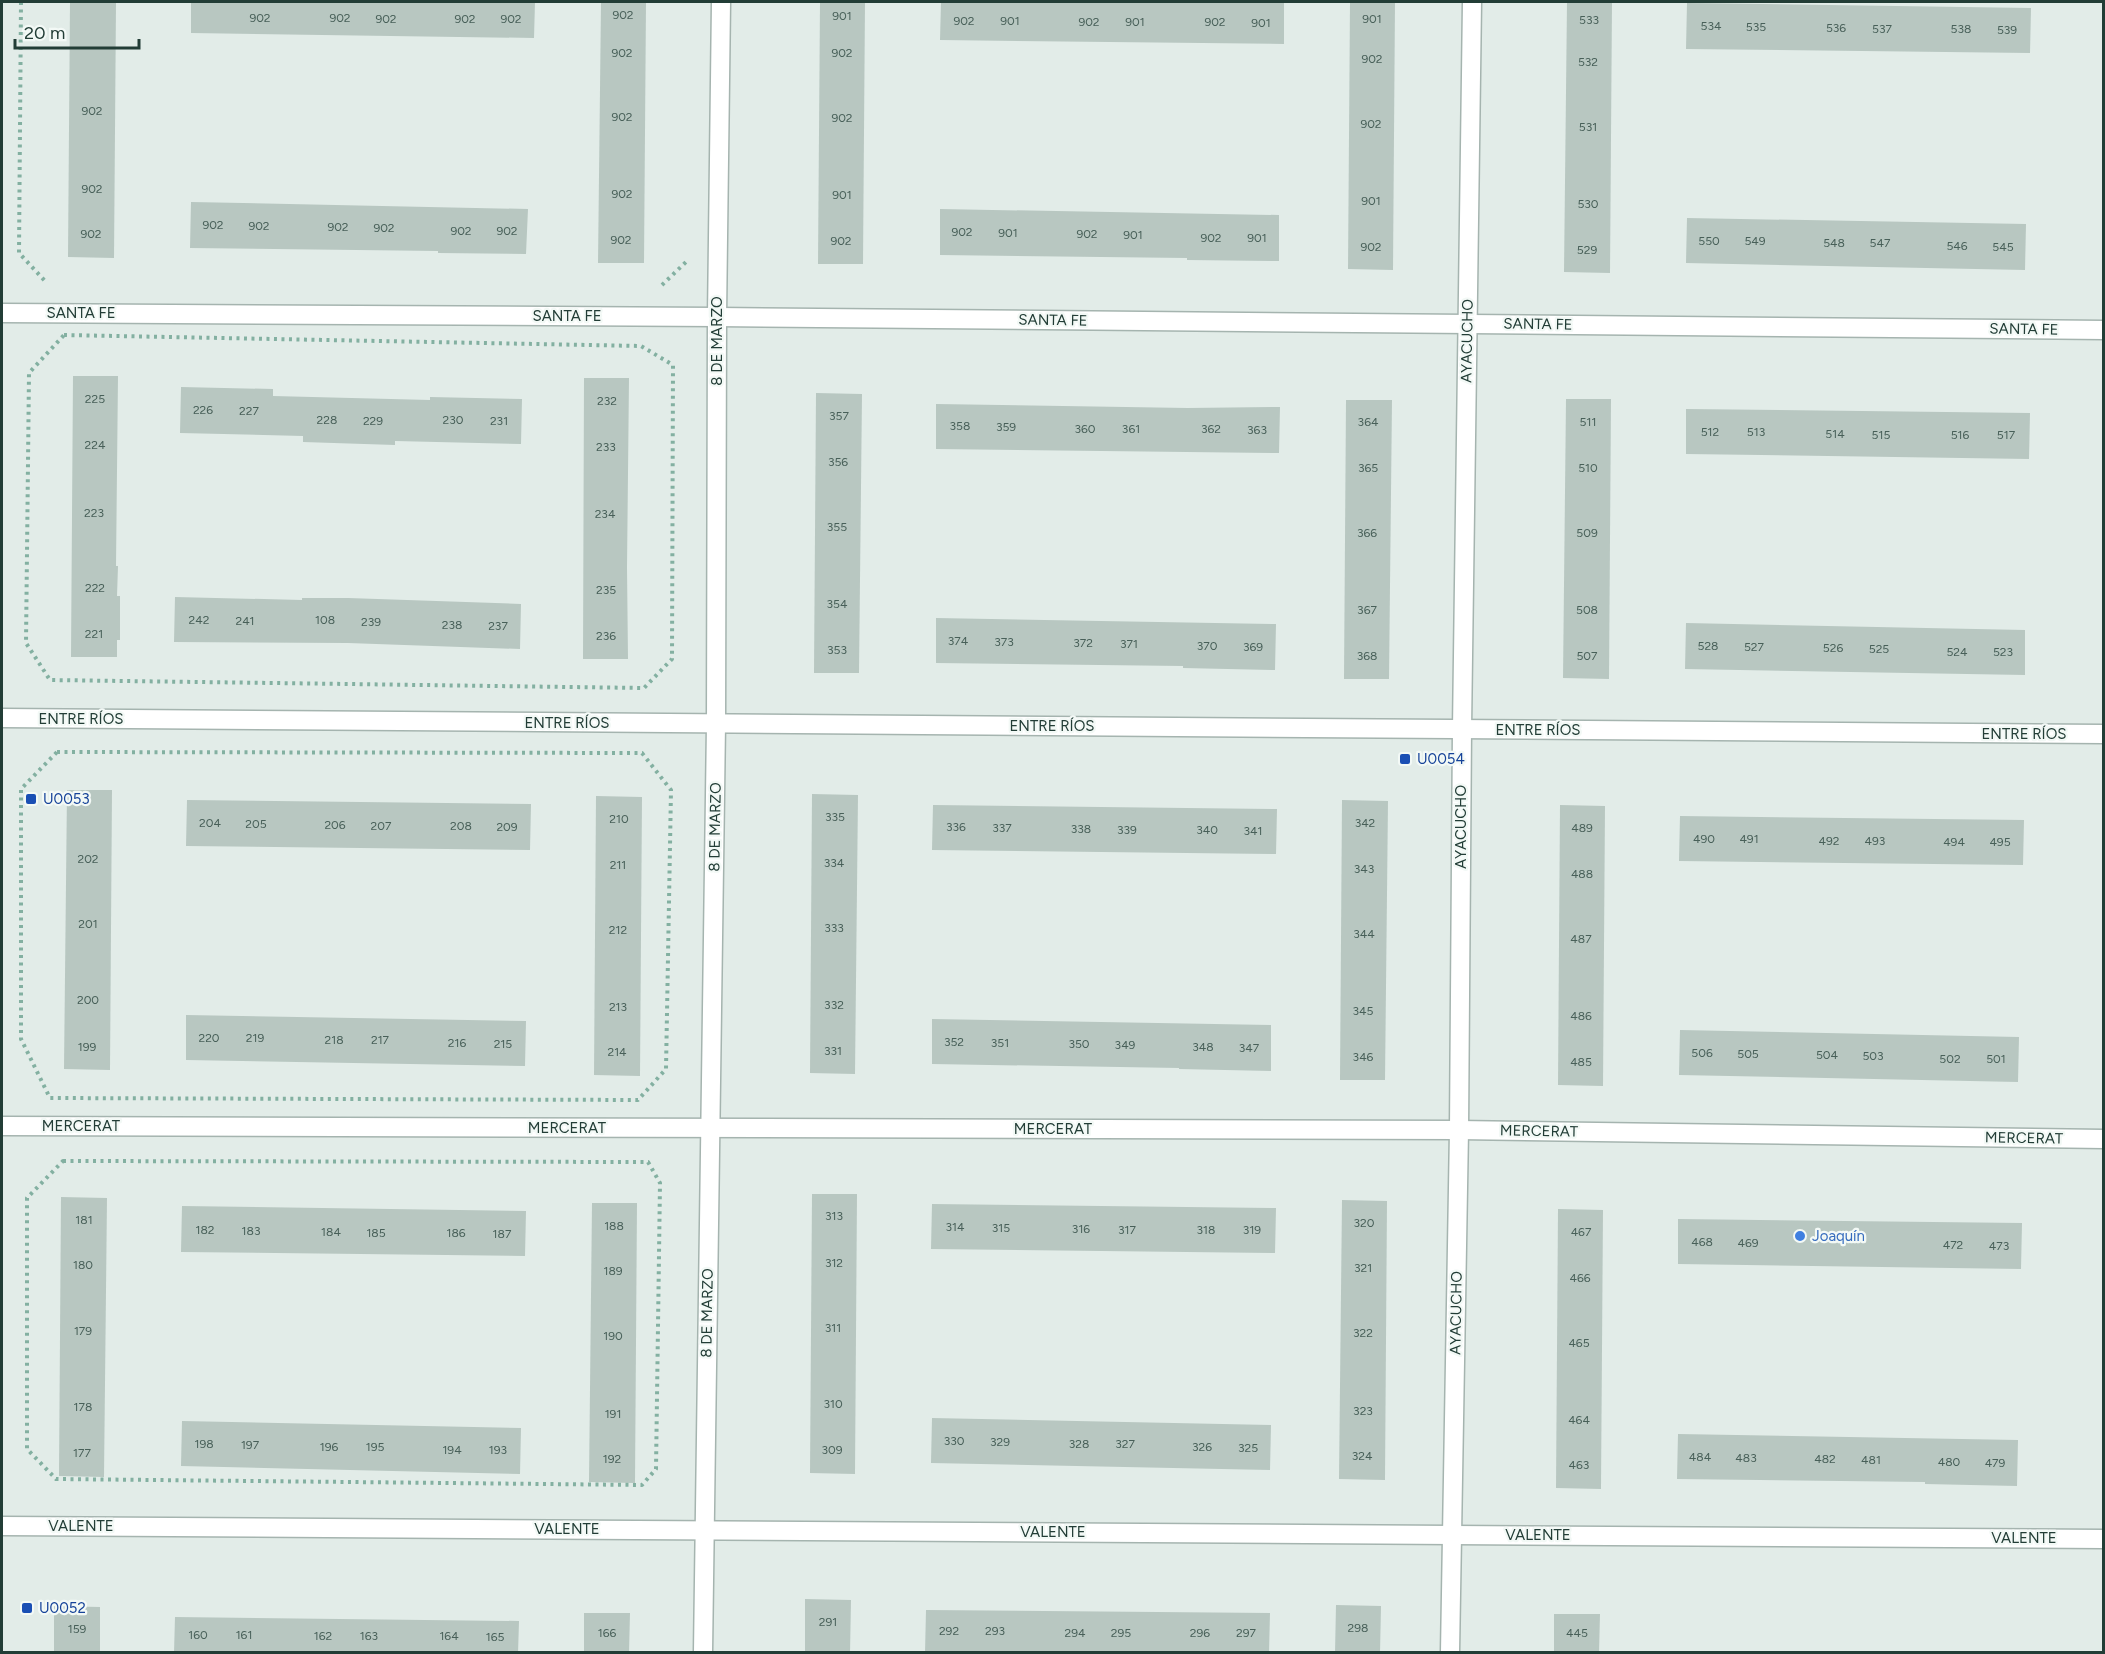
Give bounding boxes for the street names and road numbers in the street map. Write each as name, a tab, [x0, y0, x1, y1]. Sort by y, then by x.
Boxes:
street label: 8 DE MARZO	[708, 296, 726, 386]
street label: AYACUCHO	[1457, 299, 1477, 383]
street label: SANTA FE	[46, 304, 116, 322]
street label: SANTA FE	[532, 307, 602, 325]
street label: SANTA FE	[1018, 310, 1088, 330]
street label: SANTA FE	[1503, 314, 1573, 334]
street label: SANTA FE	[1989, 319, 2059, 339]
street label: ENTRE RÍOS	[38, 710, 124, 728]
street label: ENTRE RÍOS	[524, 714, 610, 732]
street label: ENTRE RÍOS	[1009, 717, 1095, 735]
street label: ENTRE RÍOS	[1495, 721, 1581, 739]
street label: ENTRE RÍOS	[1981, 725, 2067, 743]
street label: 8 DE MARZO	[705, 782, 725, 872]
street label: AYACUCHO	[1452, 785, 1470, 869]
street label: MERCERAT	[42, 1117, 121, 1135]
street label: MERCERAT	[528, 1119, 607, 1137]
street label: MERCERAT	[1014, 1120, 1093, 1138]
street label: MERCERAT	[1500, 1121, 1579, 1141]
street label: MERCERAT	[1985, 1128, 2064, 1148]
street label: 8 DE MARZO	[697, 1268, 717, 1358]
street label: AYACUCHO	[1446, 1271, 1466, 1355]
street label: VALENTE	[48, 1517, 114, 1535]
street label: VALENTE	[534, 1520, 600, 1538]
street label: VALENTE	[1020, 1523, 1086, 1541]
street label: VALENTE	[1505, 1526, 1571, 1544]
street label: VALENTE	[1991, 1529, 2057, 1547]

